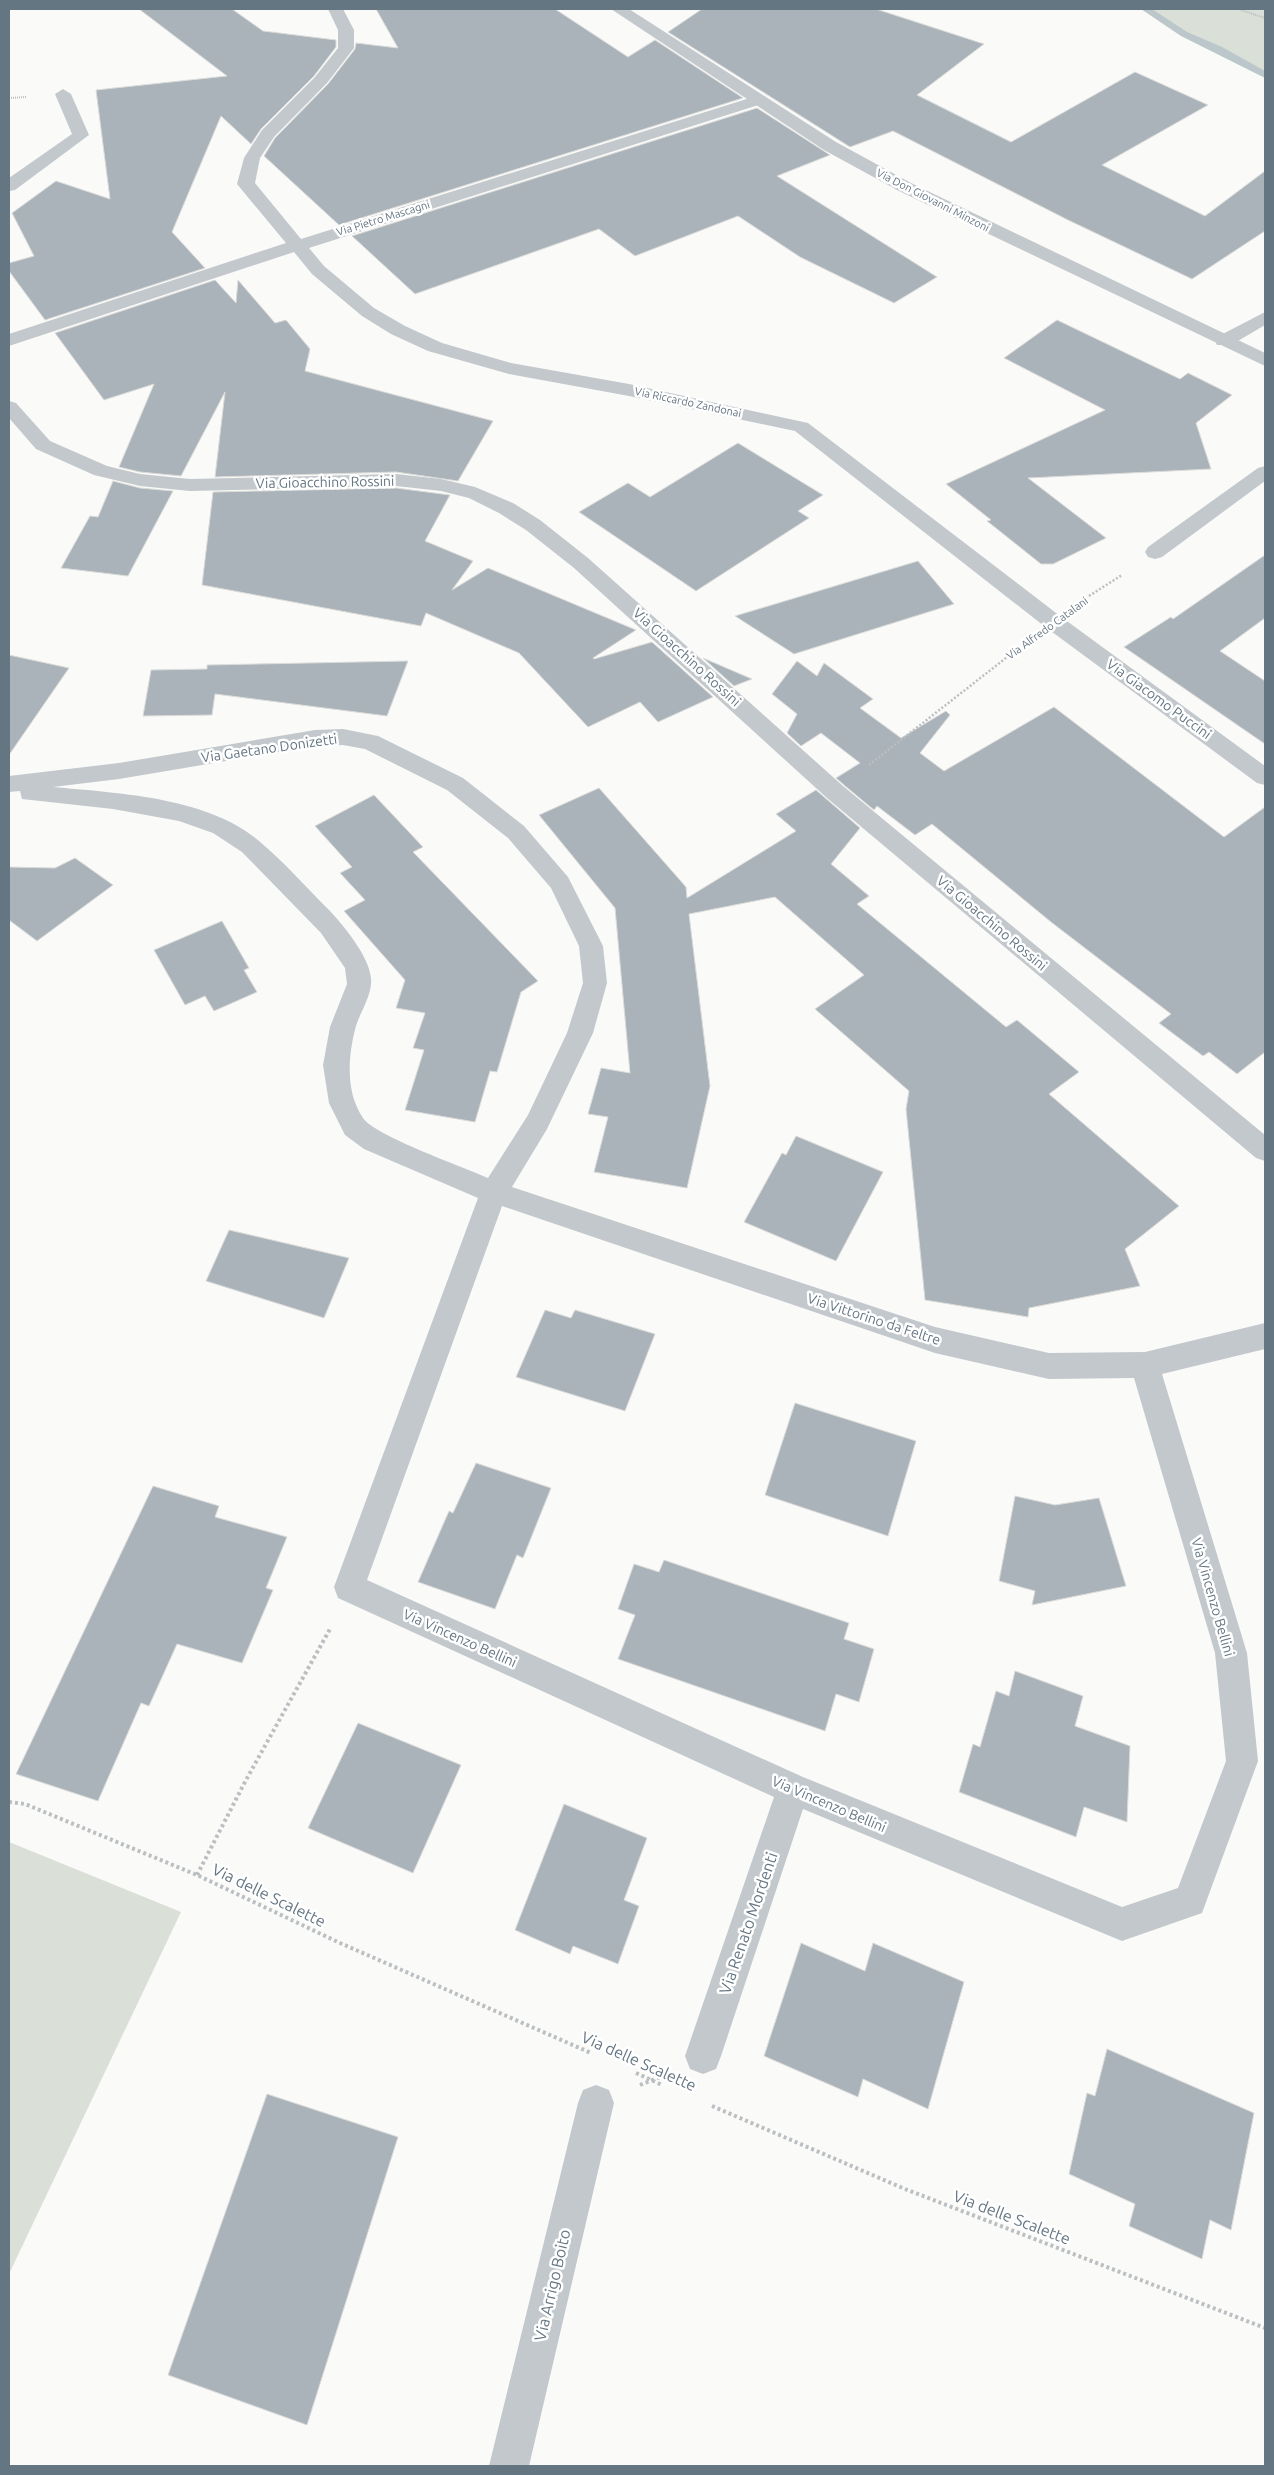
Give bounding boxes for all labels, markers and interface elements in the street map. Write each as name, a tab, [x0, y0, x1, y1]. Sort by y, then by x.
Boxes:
street label: Via Don Giovanni Minzoni	[875, 166, 991, 234]
street label: Via Pietro Mascagni	[335, 198, 431, 238]
street label: Via Riccardo Zandonai	[634, 385, 742, 419]
street label: Via Gioacchino Rossini	[255, 473, 395, 491]
street label: Via Alfredo Catalani	[1004, 594, 1090, 662]
street label: Via Gioacchino Rossini	[630, 605, 744, 709]
street label: Via Giacomo Puccini	[1104, 656, 1214, 742]
street label: Via Gaetano Donizetti	[200, 731, 338, 765]
street label: Via Gioacchino Rossini	[934, 872, 1050, 974]
street label: Via Vittorino da Feltre	[805, 1290, 943, 1348]
street label: Via Vincenzo Bellini	[1188, 1536, 1238, 1658]
street label: Via Vincenzo Bellini	[401, 1606, 519, 1670]
street label: Via Vincenzo Bellini	[769, 1773, 889, 1835]
street label: Via Renato Mordenti	[715, 1850, 781, 1996]
street label: Via delle Scalette	[209, 1860, 329, 1930]
street label: Via delle Scalette	[579, 2028, 699, 2094]
street label: Via delle Scalette	[951, 2186, 1073, 2248]
street label: Via Arrigo Boito	[530, 2227, 574, 2343]

